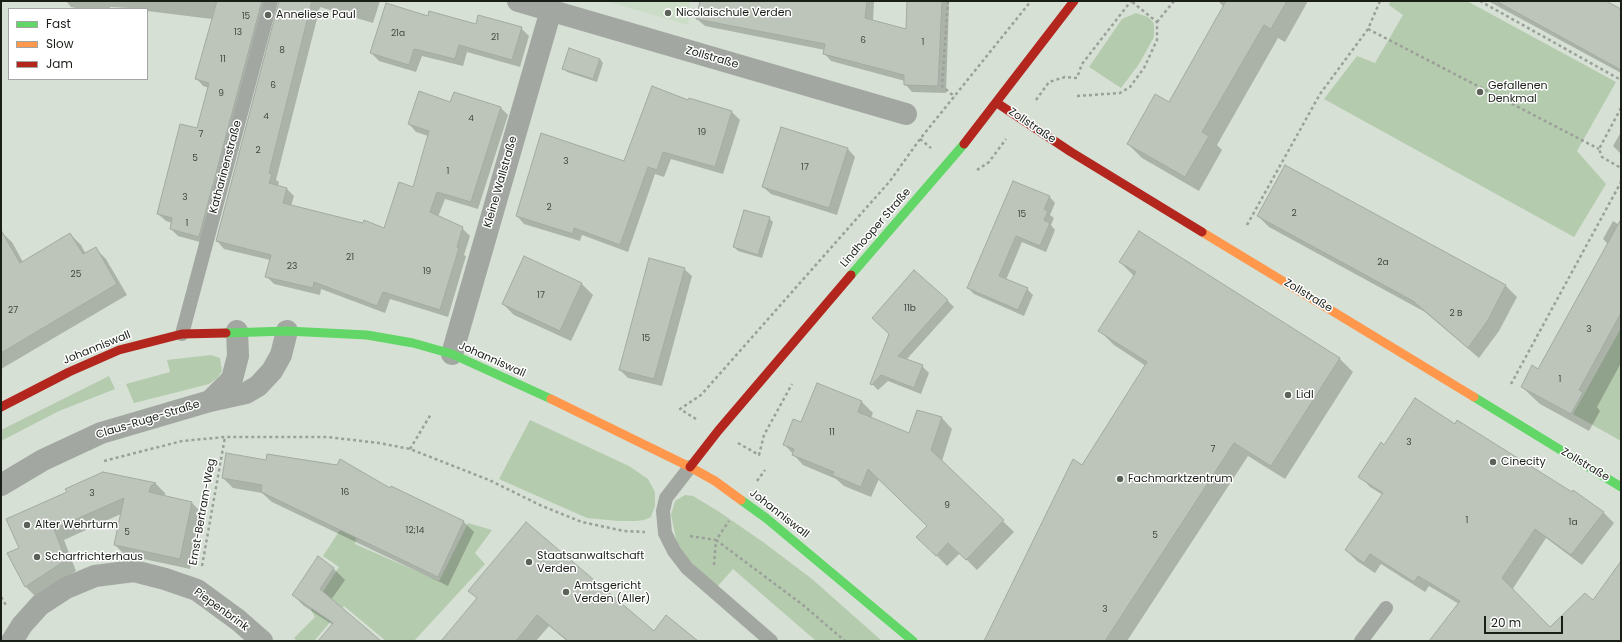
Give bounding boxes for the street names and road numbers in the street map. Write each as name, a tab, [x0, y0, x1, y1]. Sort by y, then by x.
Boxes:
street label: Zollstraße	[684, 44, 740, 72]
street label: Zollstraße	[1006, 105, 1058, 147]
street label: Katharinenstraße	[207, 119, 245, 215]
street label: Kleine Wallstraße	[482, 135, 520, 229]
street label: Lindhooper Straße	[838, 186, 914, 270]
street label: Zollstraße	[1281, 276, 1335, 316]
street label: Johanniswall	[61, 328, 133, 368]
street label: Johanniswall	[457, 339, 527, 381]
street label: Claus-Ruge-Straße	[95, 398, 201, 442]
street label: Zollstraße	[1558, 445, 1612, 485]
street label: Ernst-Bertram-Weg	[187, 458, 219, 566]
street label: Johanniswall	[747, 487, 811, 541]
street label: Piepenbrink	[191, 586, 251, 634]

